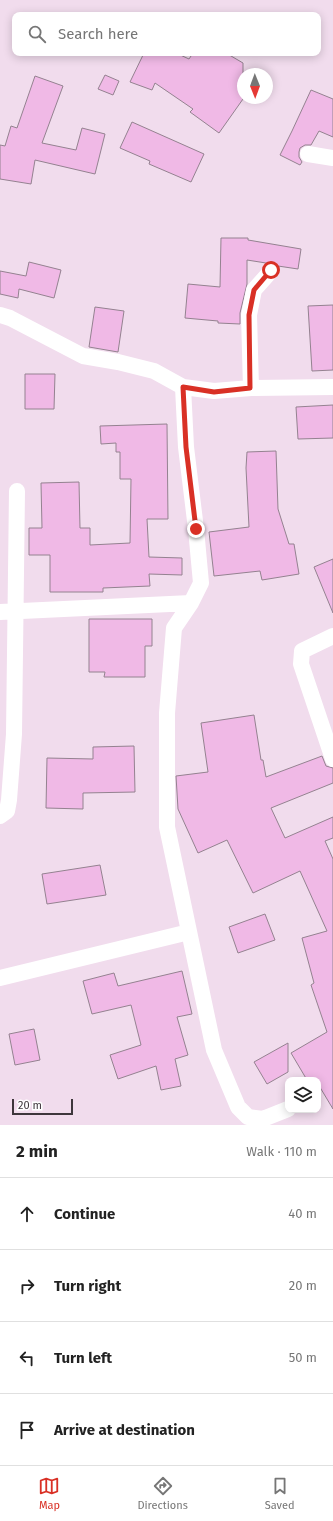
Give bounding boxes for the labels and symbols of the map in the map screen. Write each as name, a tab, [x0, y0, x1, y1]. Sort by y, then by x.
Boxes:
north arrow	[237, 68, 273, 104]
route start	[262, 261, 280, 279]
route end	[187, 520, 205, 538]
scale bar	[12, 1097, 73, 1116]

